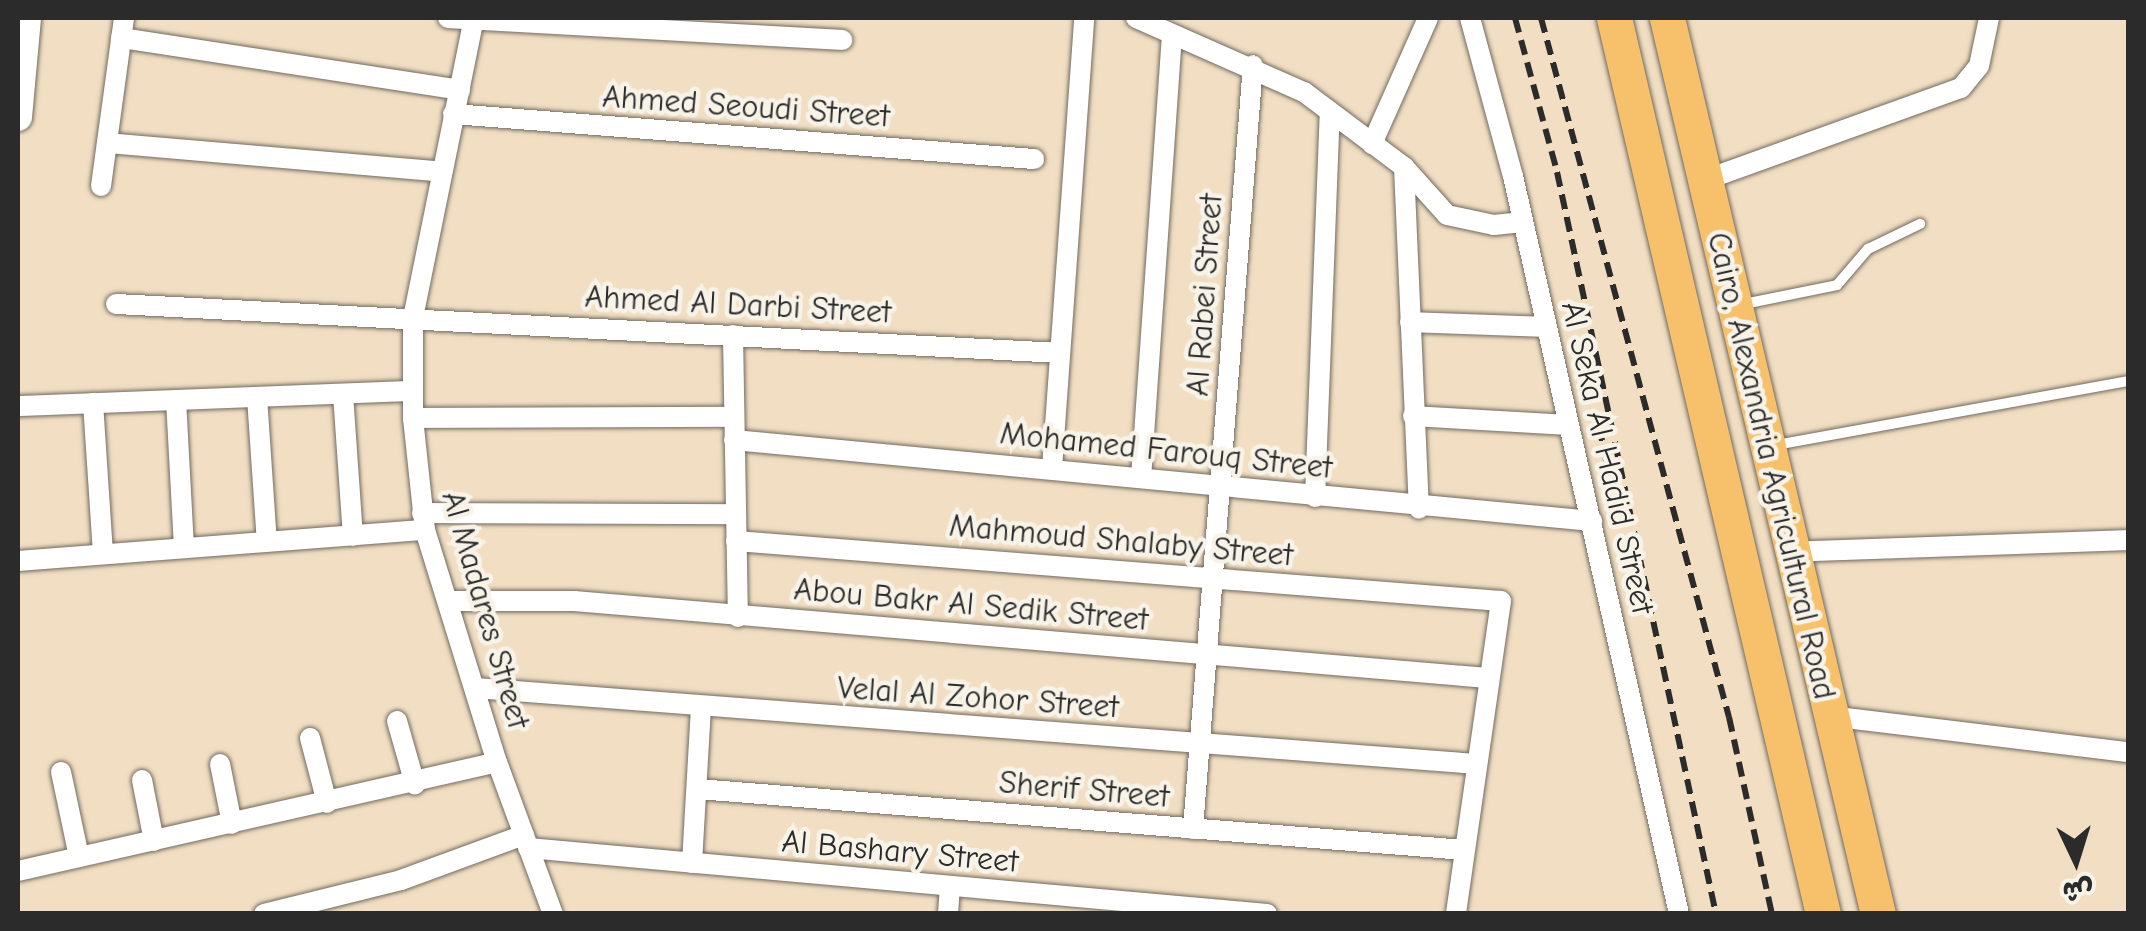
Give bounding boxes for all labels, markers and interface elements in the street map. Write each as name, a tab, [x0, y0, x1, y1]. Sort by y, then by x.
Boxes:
street label: Ahmed Seoudi Street	[601, 78, 891, 136]
street label: Al Rabei Street	[1179, 193, 1231, 397]
street label: Cairo, Alexandria Agricultural Road	[1699, 229, 1843, 703]
street label: Ahmed Al Darbi Street	[584, 278, 892, 332]
street label: Al Seka Al Hadid Street	[1552, 298, 1662, 618]
street label: Mohamed Farouq Street	[998, 414, 1334, 488]
street label: Al Madares Street	[433, 487, 537, 733]
street label: Mahmoud Shalaby Street	[948, 507, 1294, 575]
street label: Abou Bakr Al Sedik Street	[792, 570, 1150, 640]
street label: Velal Al Zohor Street	[836, 669, 1120, 727]
street label: Sherif Street	[997, 763, 1171, 817]
north arrow	[2026, 811, 2126, 911]
street label: Al Bashary Street	[780, 823, 1020, 881]
text: ش	[2062, 874, 2095, 908]

